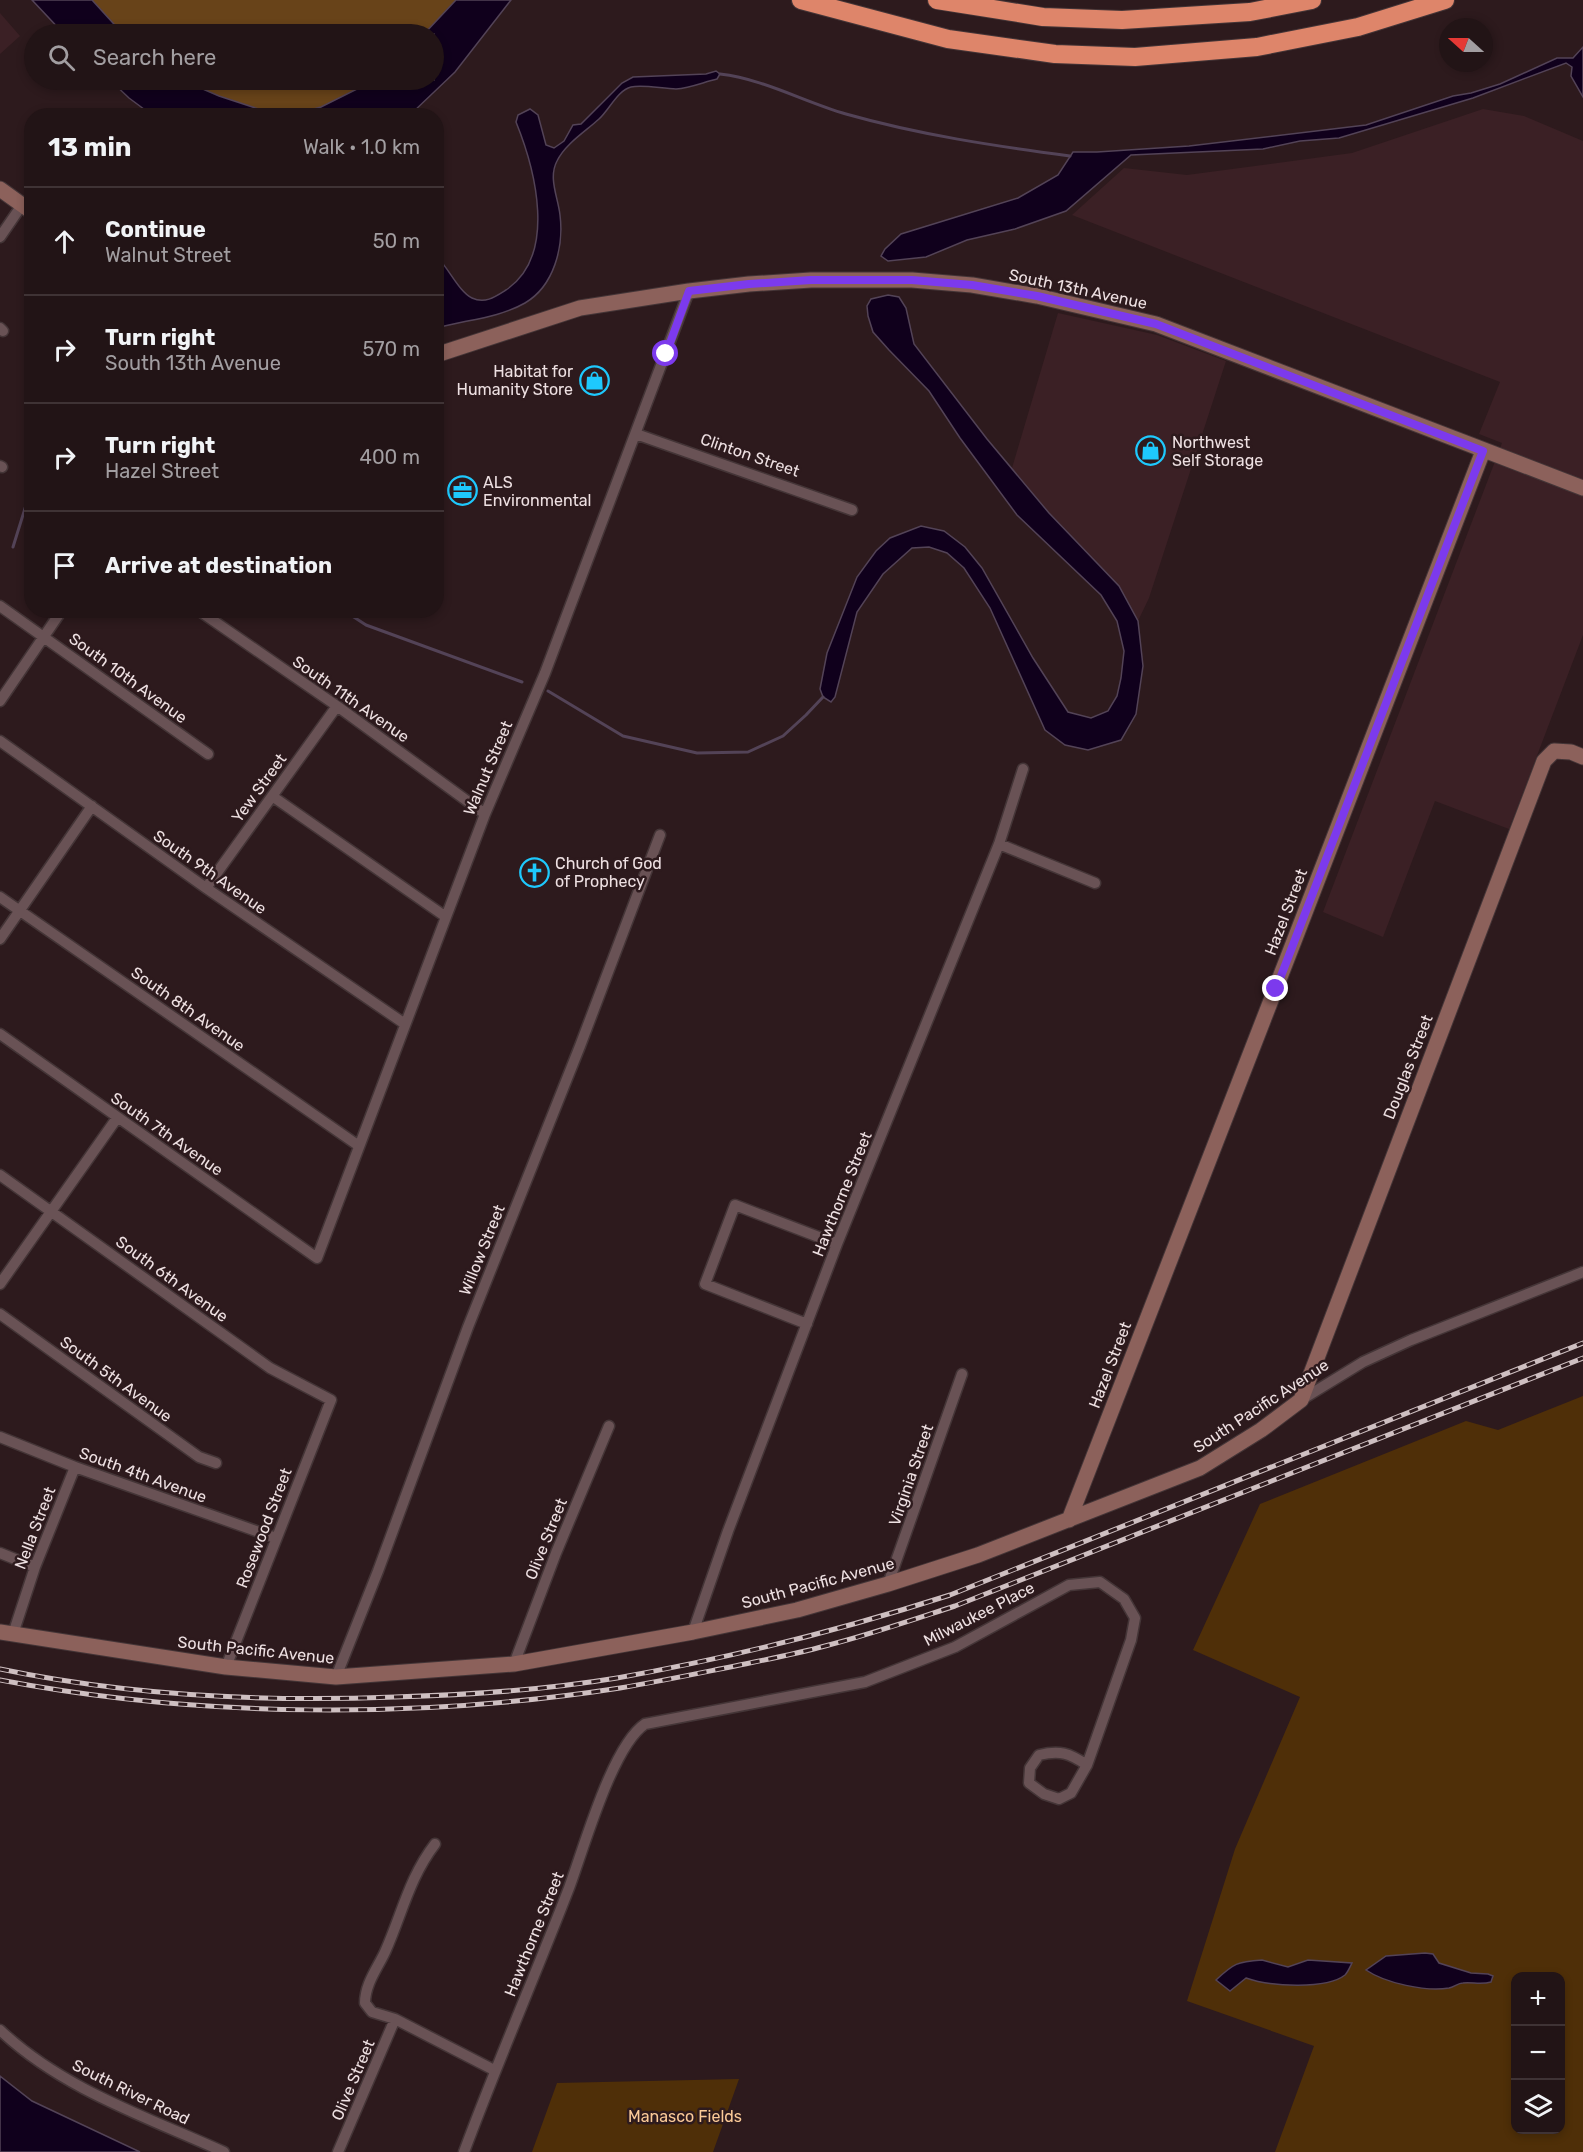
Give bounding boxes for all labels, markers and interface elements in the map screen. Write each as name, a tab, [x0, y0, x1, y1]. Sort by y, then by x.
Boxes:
north arrow	[1439, 18, 1493, 72]
search box	[24, 24, 444, 90]
icon: search	[45, 41, 78, 74]
text: Search here	[93, 44, 216, 71]
text: 13 min	[48, 132, 132, 163]
text: Walk · 1.0 km	[303, 135, 420, 159]
text: Continue	[105, 216, 206, 243]
icon: ahead	[48, 225, 81, 258]
text: 50 m	[373, 229, 420, 253]
text: Walnut Street	[105, 243, 231, 267]
street label: South 13th Avenue	[1007, 265, 1149, 313]
text: Turn right	[105, 324, 215, 351]
icon: right	[48, 333, 81, 366]
text: 570 m	[362, 337, 420, 361]
route start	[652, 340, 678, 366]
text: South 13th Avenue	[105, 351, 281, 375]
place label: Habitat for Humanity Store	[456, 362, 573, 399]
shop icon: Habitat for Humanity Store	[578, 364, 610, 396]
street label: Clinton Street	[698, 429, 802, 481]
text: Turn right	[105, 432, 215, 459]
place label: Northwest Self Storage	[1172, 433, 1263, 470]
shop icon: Northwest Self Storage	[1135, 435, 1167, 467]
icon: right	[48, 441, 81, 474]
text: 400 m	[360, 445, 420, 469]
text: Hazel Street	[105, 459, 219, 483]
place label: ALS Environmental	[483, 473, 591, 510]
office icon: ALS Environmental	[446, 475, 478, 507]
icon: arrive	[48, 549, 81, 582]
text: Arrive at destination	[105, 552, 332, 579]
street label: South 10th Avenue	[65, 629, 191, 727]
street label: South 11th Avenue	[289, 652, 413, 746]
street label: Walnut Street	[460, 718, 516, 818]
street label: Yew Street	[228, 750, 290, 826]
street label: South 9th Avenue	[150, 826, 270, 918]
place label: Church of God of Prophecy	[555, 854, 662, 891]
church icon: Church of God of Prophecy	[518, 856, 550, 888]
street label: Hazel Street	[1261, 866, 1311, 958]
street label: South 8th Avenue	[128, 963, 249, 1055]
route end	[1262, 975, 1288, 1001]
street label: Douglas Street	[1379, 1012, 1437, 1122]
street label: South 7th Avenue	[107, 1088, 227, 1180]
street label: Hawthorne Street	[808, 1129, 876, 1259]
street label: Willow Street	[455, 1202, 509, 1298]
street label: South 6th Avenue	[112, 1232, 232, 1326]
street label: Hazel Street	[1085, 1319, 1135, 1411]
street label: South 5th Avenue	[56, 1332, 176, 1426]
street label: South Pacific Avenue	[1190, 1355, 1332, 1457]
street label: Virginia Street	[885, 1422, 937, 1528]
street label: South 4th Avenue	[77, 1443, 209, 1507]
street label: Rosewood Street	[232, 1465, 296, 1591]
street label: Nella Street	[11, 1484, 59, 1572]
street label: Olive Street	[521, 1495, 571, 1583]
street label: South Pacific Avenue	[739, 1553, 897, 1613]
street label: Milwaukee Place	[920, 1578, 1038, 1650]
street label: South Pacific Avenue	[177, 1632, 335, 1668]
street label: Hawthorne Street	[500, 1869, 568, 1999]
map controls	[1511, 1972, 1565, 2134]
button: +	[1511, 1972, 1565, 2026]
button: −	[1511, 2026, 1565, 2080]
street label: Olive Street	[327, 2037, 379, 2123]
street label: South River Road	[69, 2055, 193, 2129]
button: layers	[1511, 2080, 1565, 2134]
park label: Manasco Fields	[628, 2107, 742, 2126]

